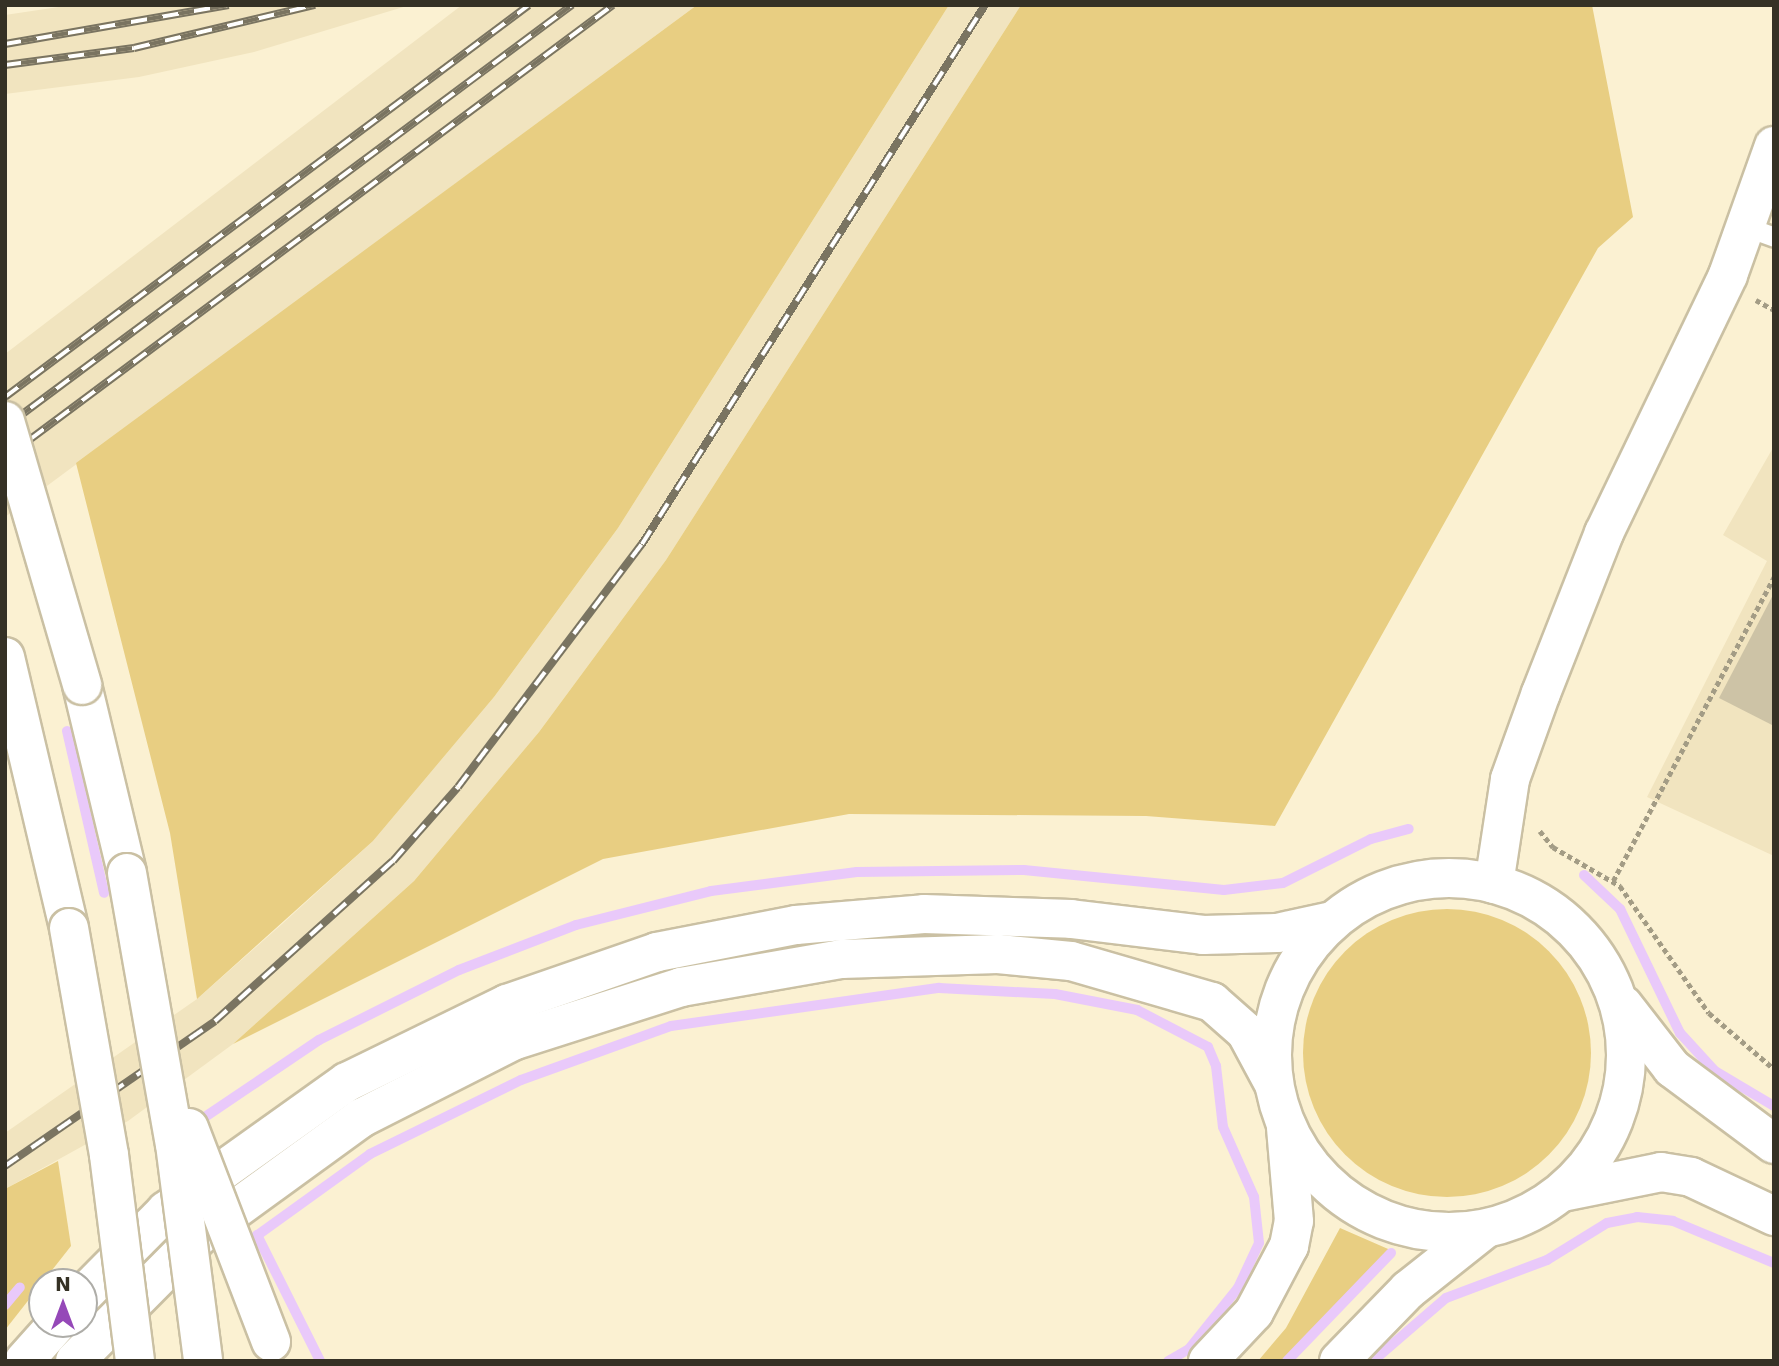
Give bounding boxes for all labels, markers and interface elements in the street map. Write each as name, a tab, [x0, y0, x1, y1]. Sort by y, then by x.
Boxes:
north arrow	[28, 1268, 98, 1338]
text: N	[55, 1273, 71, 1295]

